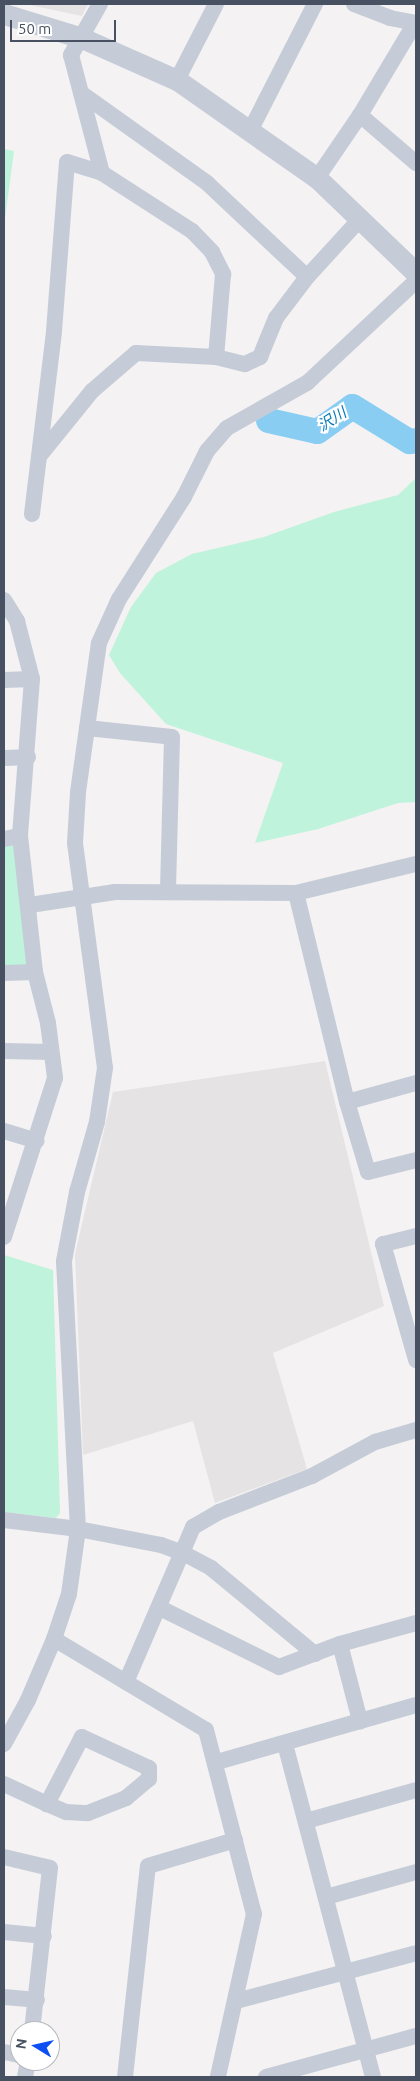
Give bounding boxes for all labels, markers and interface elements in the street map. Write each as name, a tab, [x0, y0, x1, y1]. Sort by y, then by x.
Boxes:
scale bar	[12, 10, 119, 42]
text: 50 m	[18, 20, 51, 37]
water label: 沢川	[315, 403, 349, 435]
north arrow	[10, 2021, 60, 2071]
text: N	[12, 2037, 30, 2050]

